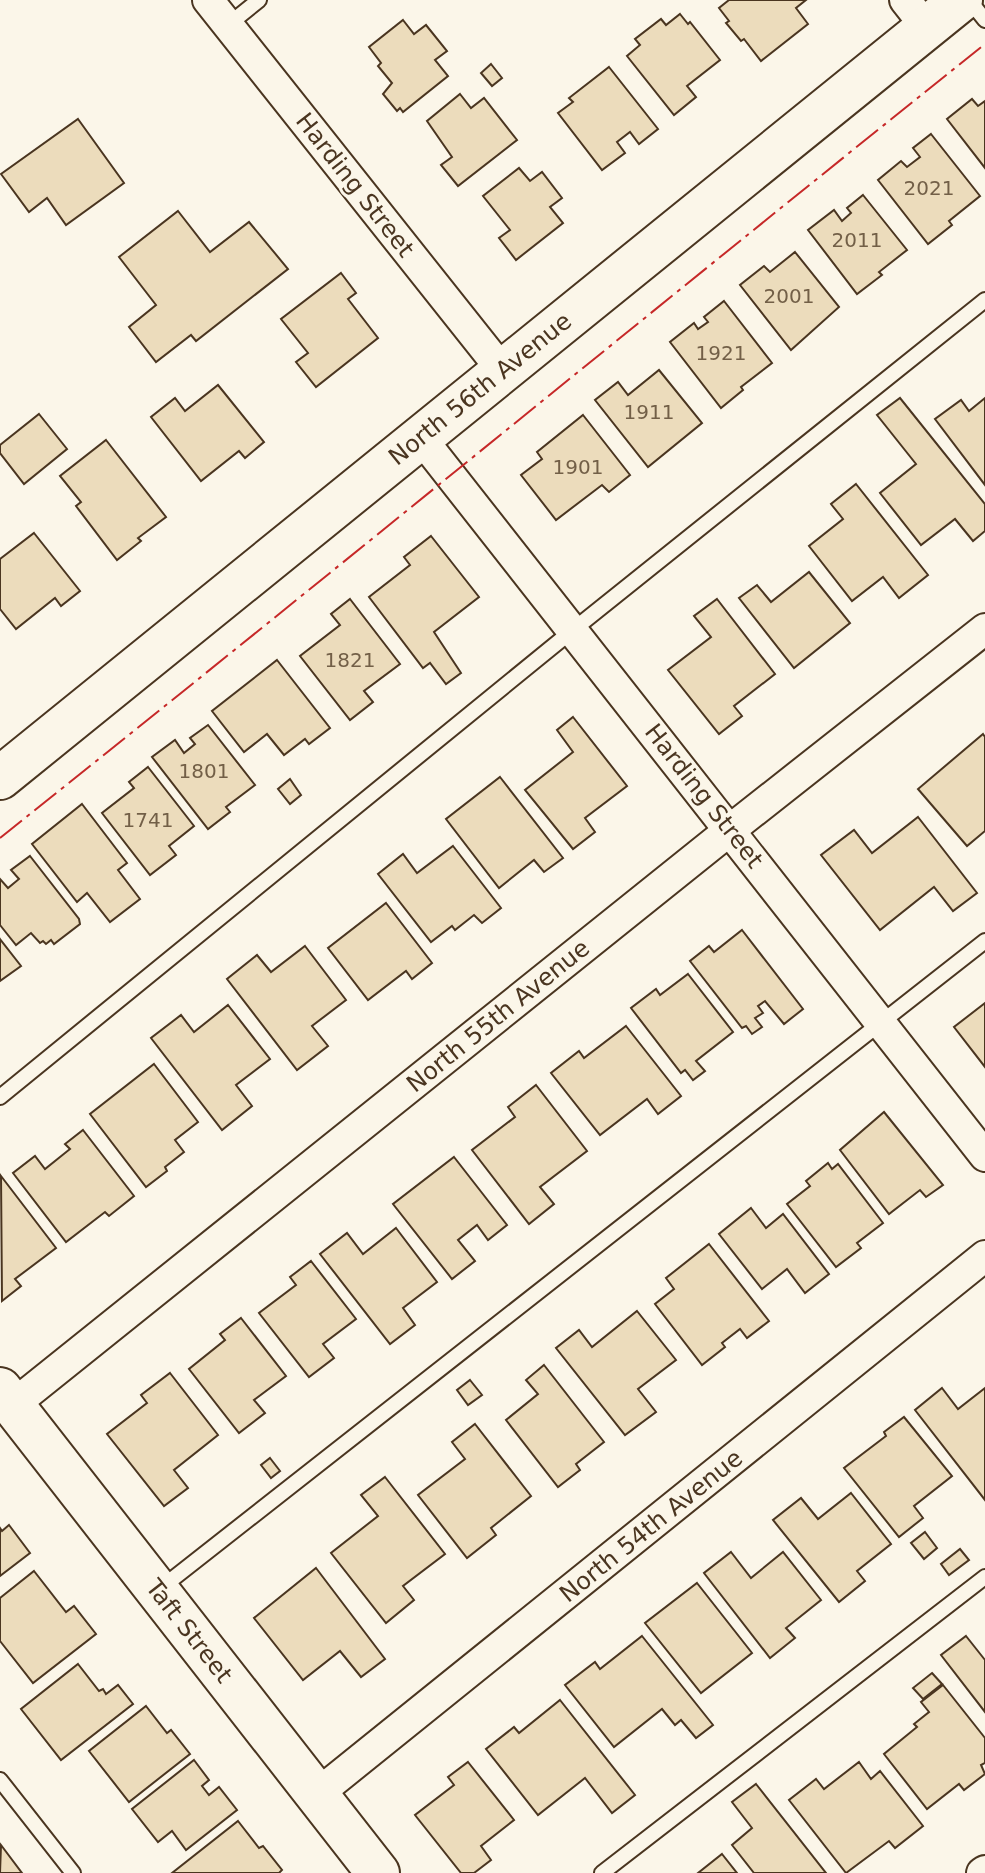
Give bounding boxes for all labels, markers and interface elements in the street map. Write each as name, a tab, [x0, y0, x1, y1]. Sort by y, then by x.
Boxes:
street label: Harding Street	[290, 107, 420, 263]
house number: 2021	[904, 176, 954, 200]
house number: 2011	[832, 228, 882, 252]
house number: 2001	[764, 284, 814, 308]
street label: North 56th Avenue	[383, 307, 577, 471]
house number: 1921	[696, 341, 746, 365]
house number: 1911	[624, 400, 674, 424]
house number: 1901	[553, 455, 603, 479]
house number: 1821	[325, 648, 375, 672]
street label: Harding Street	[639, 718, 769, 874]
house number: 1801	[179, 759, 229, 783]
house number: 1741	[123, 808, 173, 832]
street label: North 55th Avenue	[401, 934, 595, 1098]
street label: North 54th Avenue	[554, 1444, 748, 1608]
street label: Taft Street	[139, 1573, 238, 1688]

